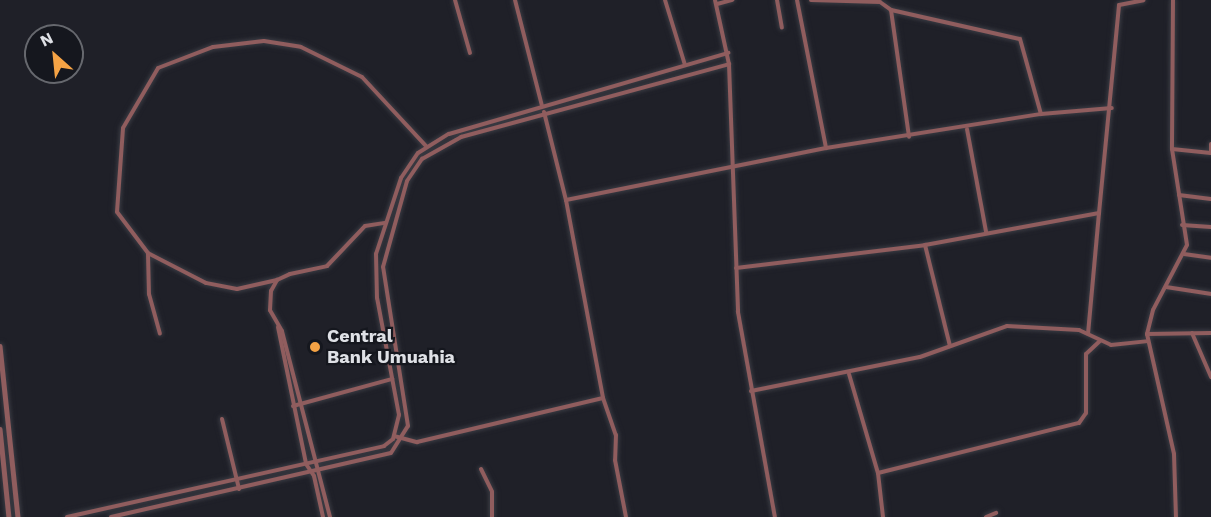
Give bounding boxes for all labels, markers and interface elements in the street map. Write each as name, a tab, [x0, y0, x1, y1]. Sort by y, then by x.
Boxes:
north arrow	[24, 24, 84, 84]
text: N	[37, 28, 56, 50]
place label: Central Bank Umuahia	[327, 326, 455, 368]
marker: Central Bank Umuahia	[308, 340, 322, 354]

